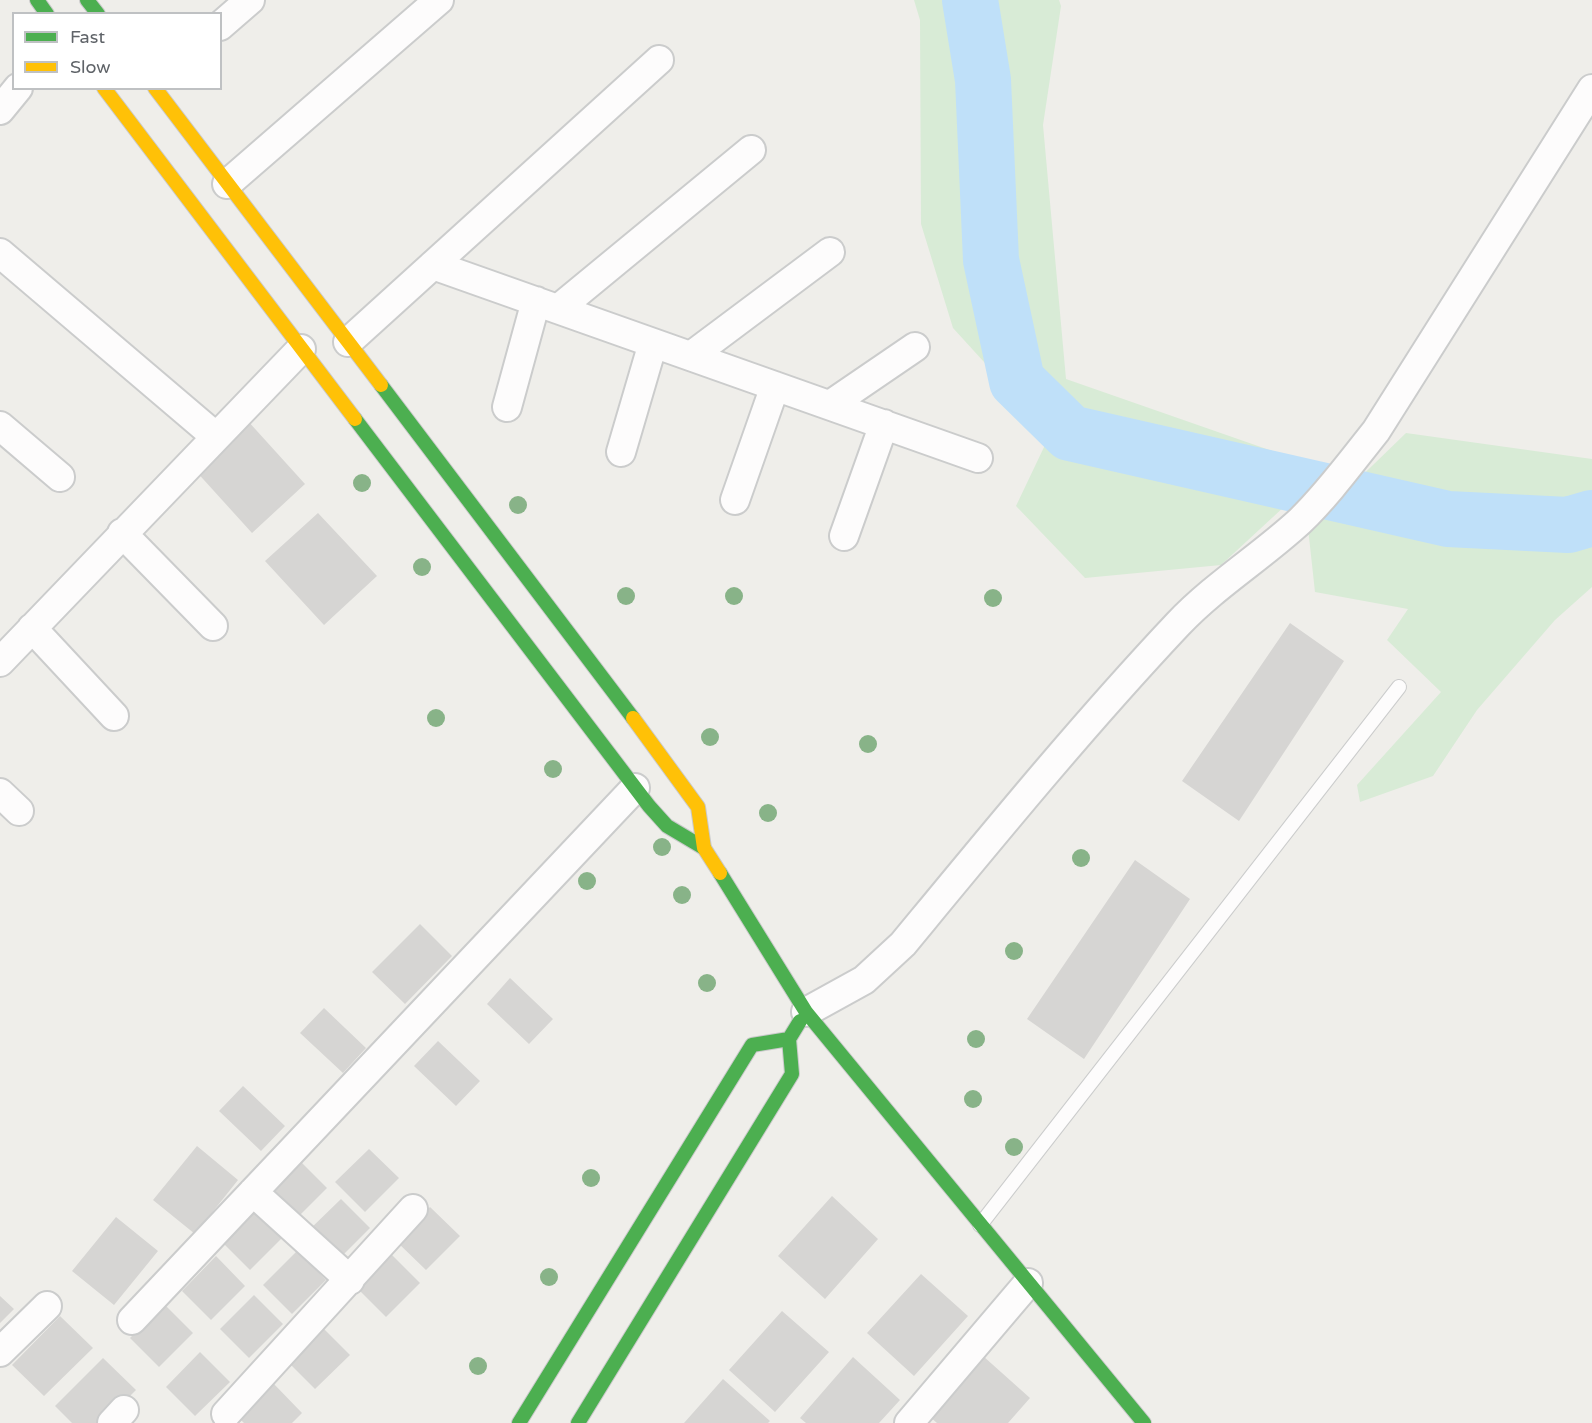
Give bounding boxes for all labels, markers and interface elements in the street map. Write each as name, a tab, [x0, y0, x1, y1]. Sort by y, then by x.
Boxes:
legend	[12, 12, 222, 90]
text: Fast	[70, 26, 105, 48]
text: Slow	[70, 56, 111, 78]

